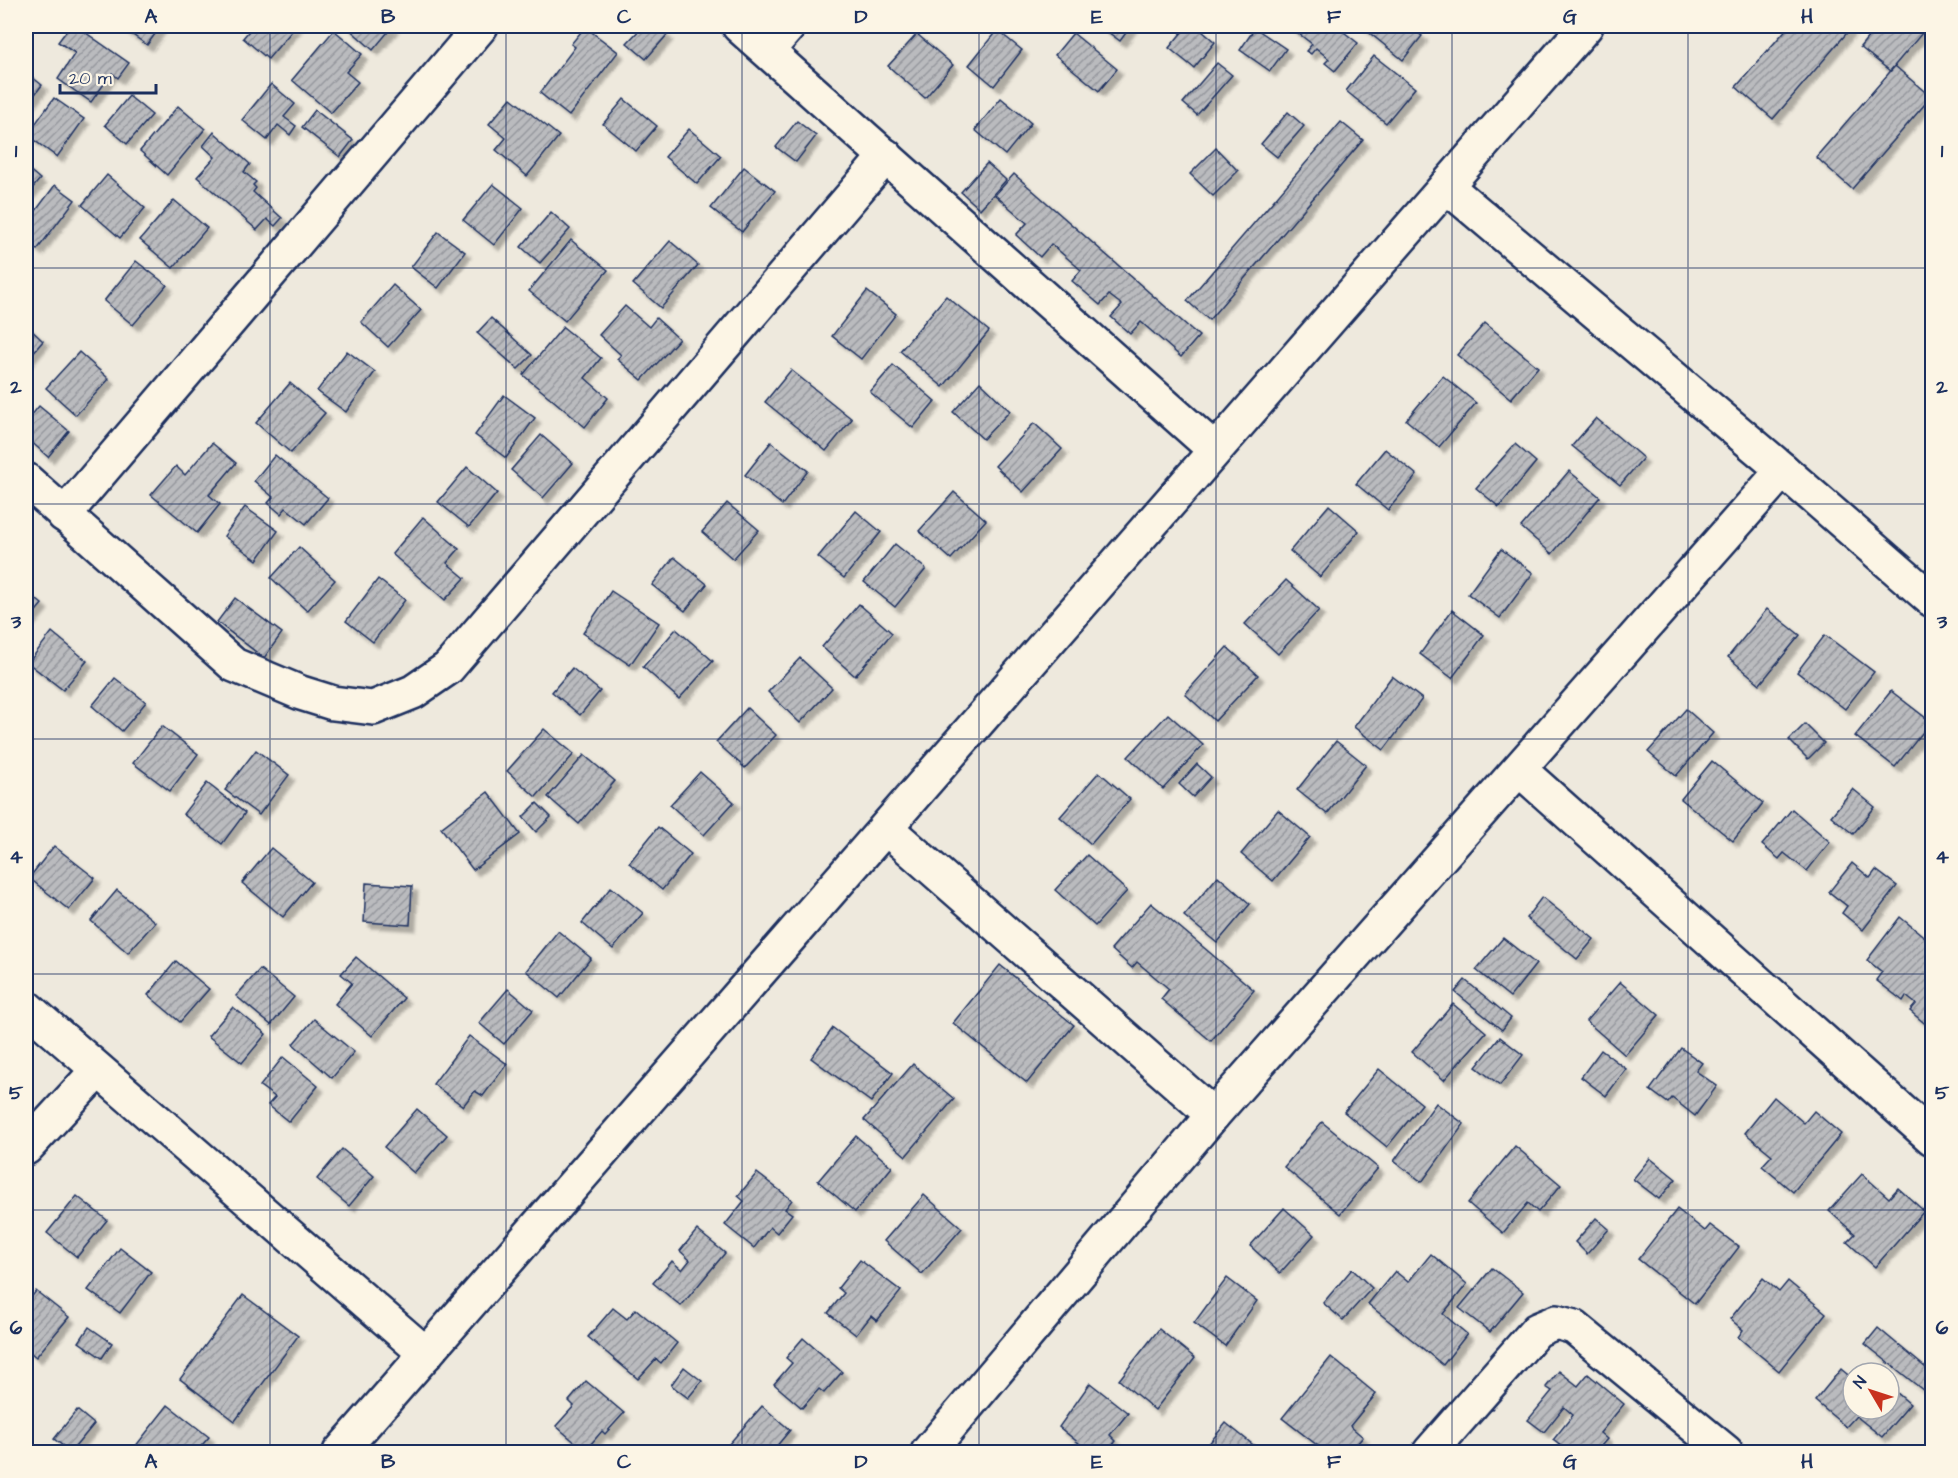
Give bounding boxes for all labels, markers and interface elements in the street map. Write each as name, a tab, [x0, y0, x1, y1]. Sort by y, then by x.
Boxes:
text: A	[145, 3, 158, 31]
text: B	[381, 3, 396, 31]
text: C	[617, 3, 632, 31]
text: D	[855, 3, 868, 31]
text: E	[1091, 3, 1103, 31]
text: F	[1327, 3, 1342, 31]
text: G	[1563, 3, 1577, 31]
text: H	[1801, 3, 1813, 31]
scale bar	[60, 57, 156, 95]
text: 20 m	[69, 66, 112, 91]
text: 1	[15, 137, 18, 165]
text: 1	[1941, 137, 1944, 165]
text: 2	[9, 373, 22, 401]
text: 2	[1935, 373, 1948, 401]
text: 3	[10, 608, 22, 636]
text: 3	[1936, 608, 1948, 636]
text: 4	[9, 843, 23, 871]
text: 4	[1935, 843, 1949, 871]
text: 5	[9, 1079, 24, 1107]
text: 5	[1935, 1079, 1950, 1107]
text: 6	[10, 1314, 23, 1342]
text: 6	[1936, 1314, 1949, 1342]
north arrow	[1841, 1361, 1901, 1421]
text: N	[1848, 1371, 1872, 1393]
text: A	[145, 1448, 158, 1476]
text: B	[381, 1448, 396, 1476]
text: C	[617, 1448, 632, 1476]
text: D	[855, 1448, 868, 1476]
text: E	[1091, 1448, 1103, 1476]
text: F	[1327, 1448, 1342, 1476]
text: G	[1563, 1448, 1577, 1476]
text: H	[1801, 1448, 1813, 1476]

